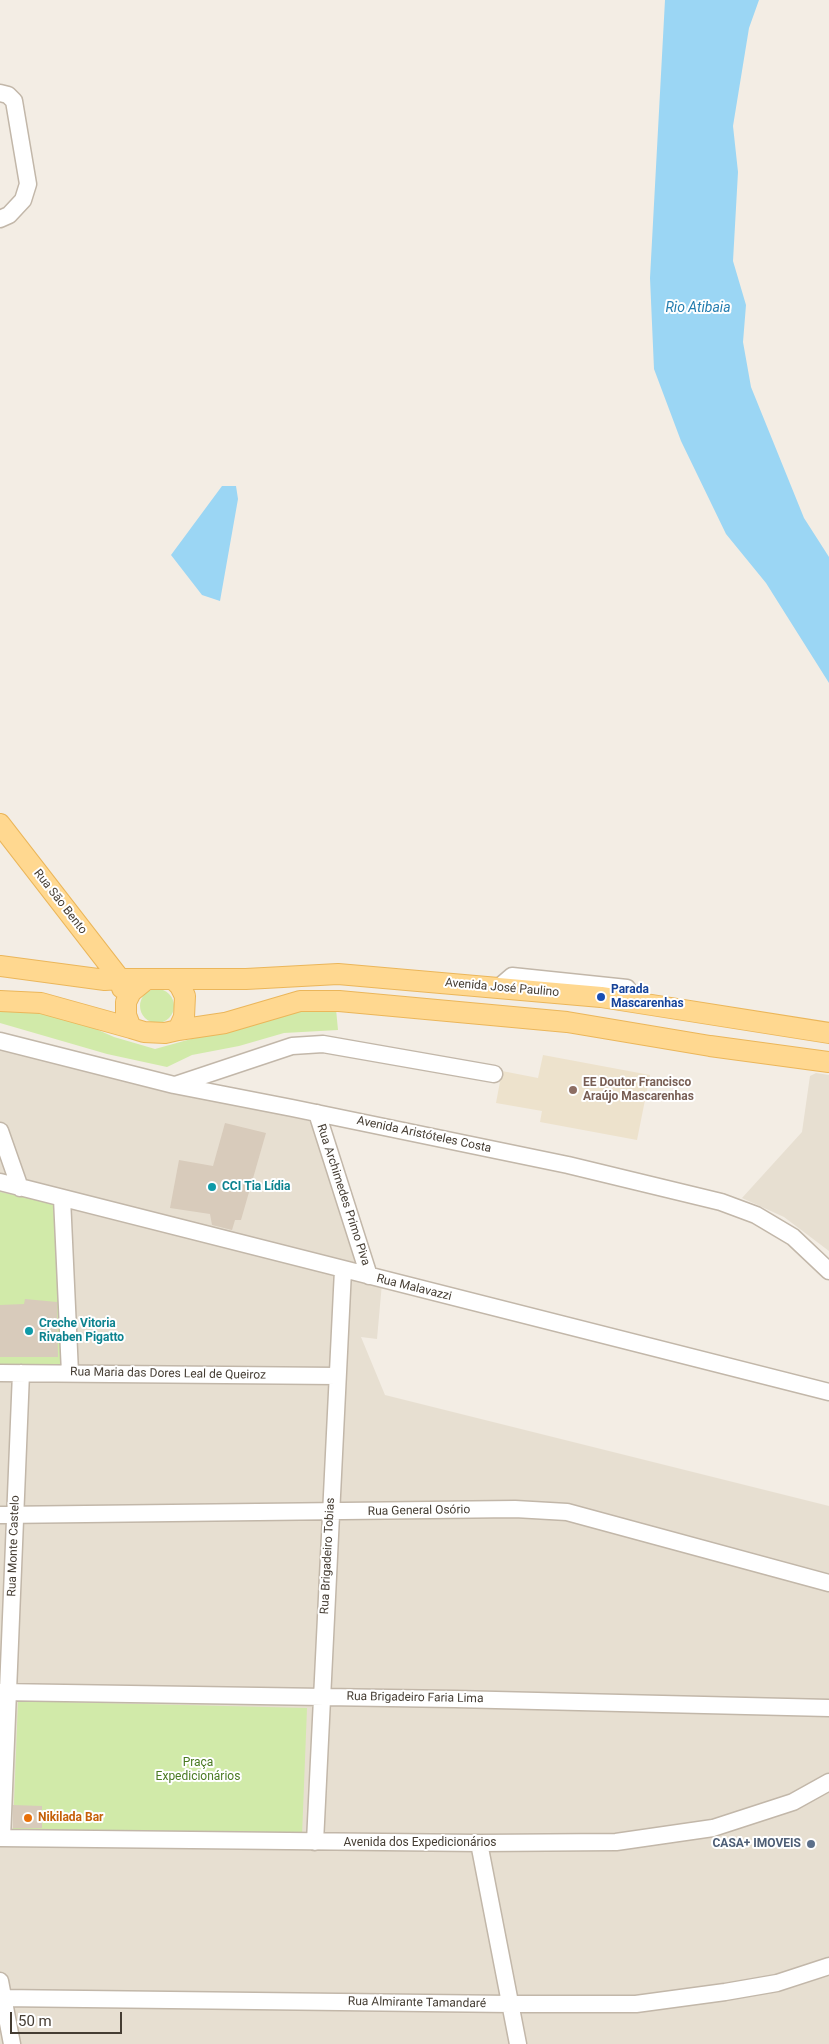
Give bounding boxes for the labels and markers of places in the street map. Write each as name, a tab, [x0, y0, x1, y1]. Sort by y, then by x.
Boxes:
place label: Parada Mascarenhas	[611, 983, 684, 1011]
marker: Parada Mascarenhas	[595, 991, 607, 1003]
place label: EE Doutor Francisco Araújo Mascarenhas	[583, 1076, 694, 1104]
marker: EE Doutor Francisco Araújo Mascarenhas	[567, 1084, 579, 1096]
place label: CCI Tia Lídia	[222, 1180, 290, 1194]
marker: CCI Tia Lídia	[206, 1181, 218, 1193]
place label: Creche Vitoria Rivaben Pigatto	[39, 1317, 124, 1345]
marker: Creche Vitoria Rivaben Pigatto	[23, 1325, 35, 1337]
place label: Nikilada Bar	[38, 1811, 103, 1825]
marker: Nikilada Bar	[22, 1812, 34, 1824]
place label: CASA+ IMOVEIS	[712, 1837, 801, 1851]
marker: CASA+ IMOVEIS	[805, 1838, 817, 1850]

